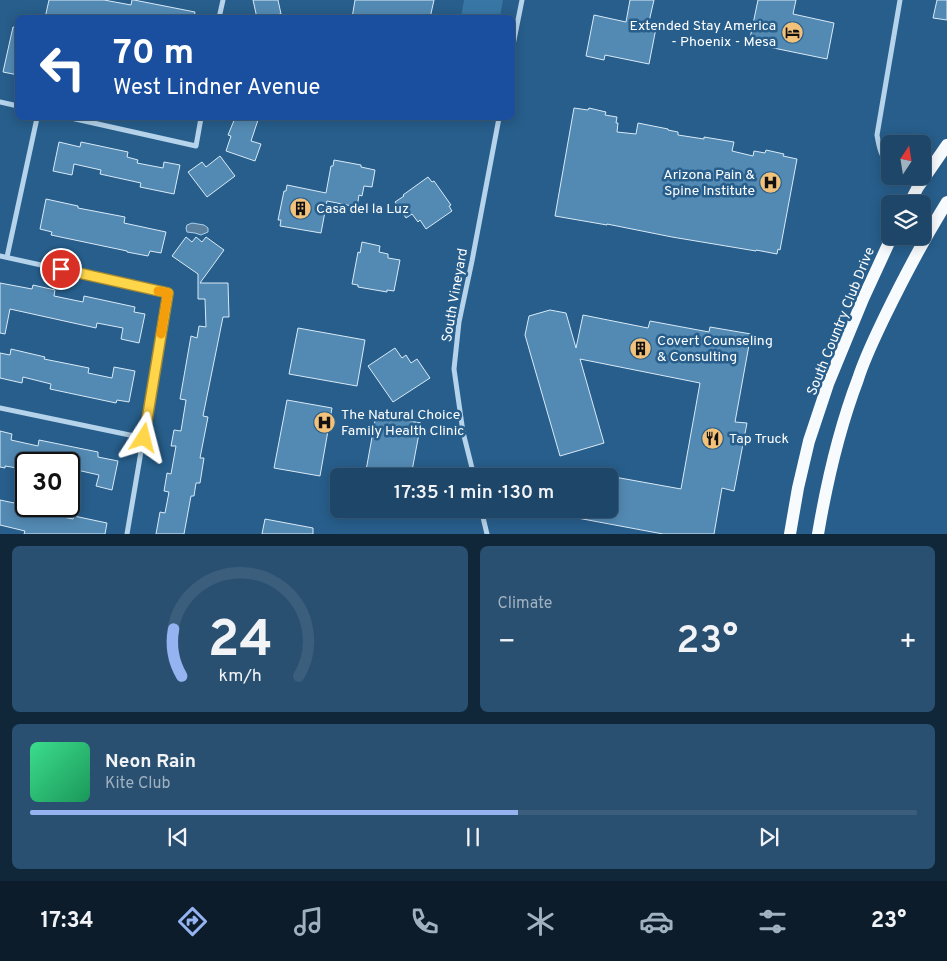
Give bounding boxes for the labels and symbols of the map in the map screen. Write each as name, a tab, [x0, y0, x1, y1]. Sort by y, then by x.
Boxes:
place label: Extended Stay America - Phoenix - Mesa	[630, 18, 776, 51]
hotel icon: Extended Stay America - Phoenix - Mesa	[780, 21, 804, 45]
north arrow	[881, 135, 931, 185]
place label: Arizona Pain & Spine Institute	[663, 167, 756, 200]
hospital icon: Arizona Pain & Spine Institute	[759, 170, 783, 194]
building icon: Casa del la Luz	[288, 196, 312, 220]
place label: Casa del la Luz	[316, 201, 409, 218]
street label: South Country Club Drive	[804, 245, 879, 398]
street label: South Vineyard	[439, 247, 472, 344]
pin	[40, 248, 82, 290]
place label: Covert Counseling & Consulting	[657, 333, 773, 366]
building icon: Covert Counseling & Consulting	[629, 336, 653, 360]
place label: The Natural Choice Family Health Clinic	[341, 407, 464, 440]
hospital icon: The Natural Choice Family Health Clinic	[313, 410, 337, 434]
position arrow	[117, 411, 169, 463]
restaurant icon: Tap Truck	[701, 426, 725, 450]
place label: Tap Truck	[729, 431, 789, 448]
speed limit sign: 30	[15, 452, 80, 517]

